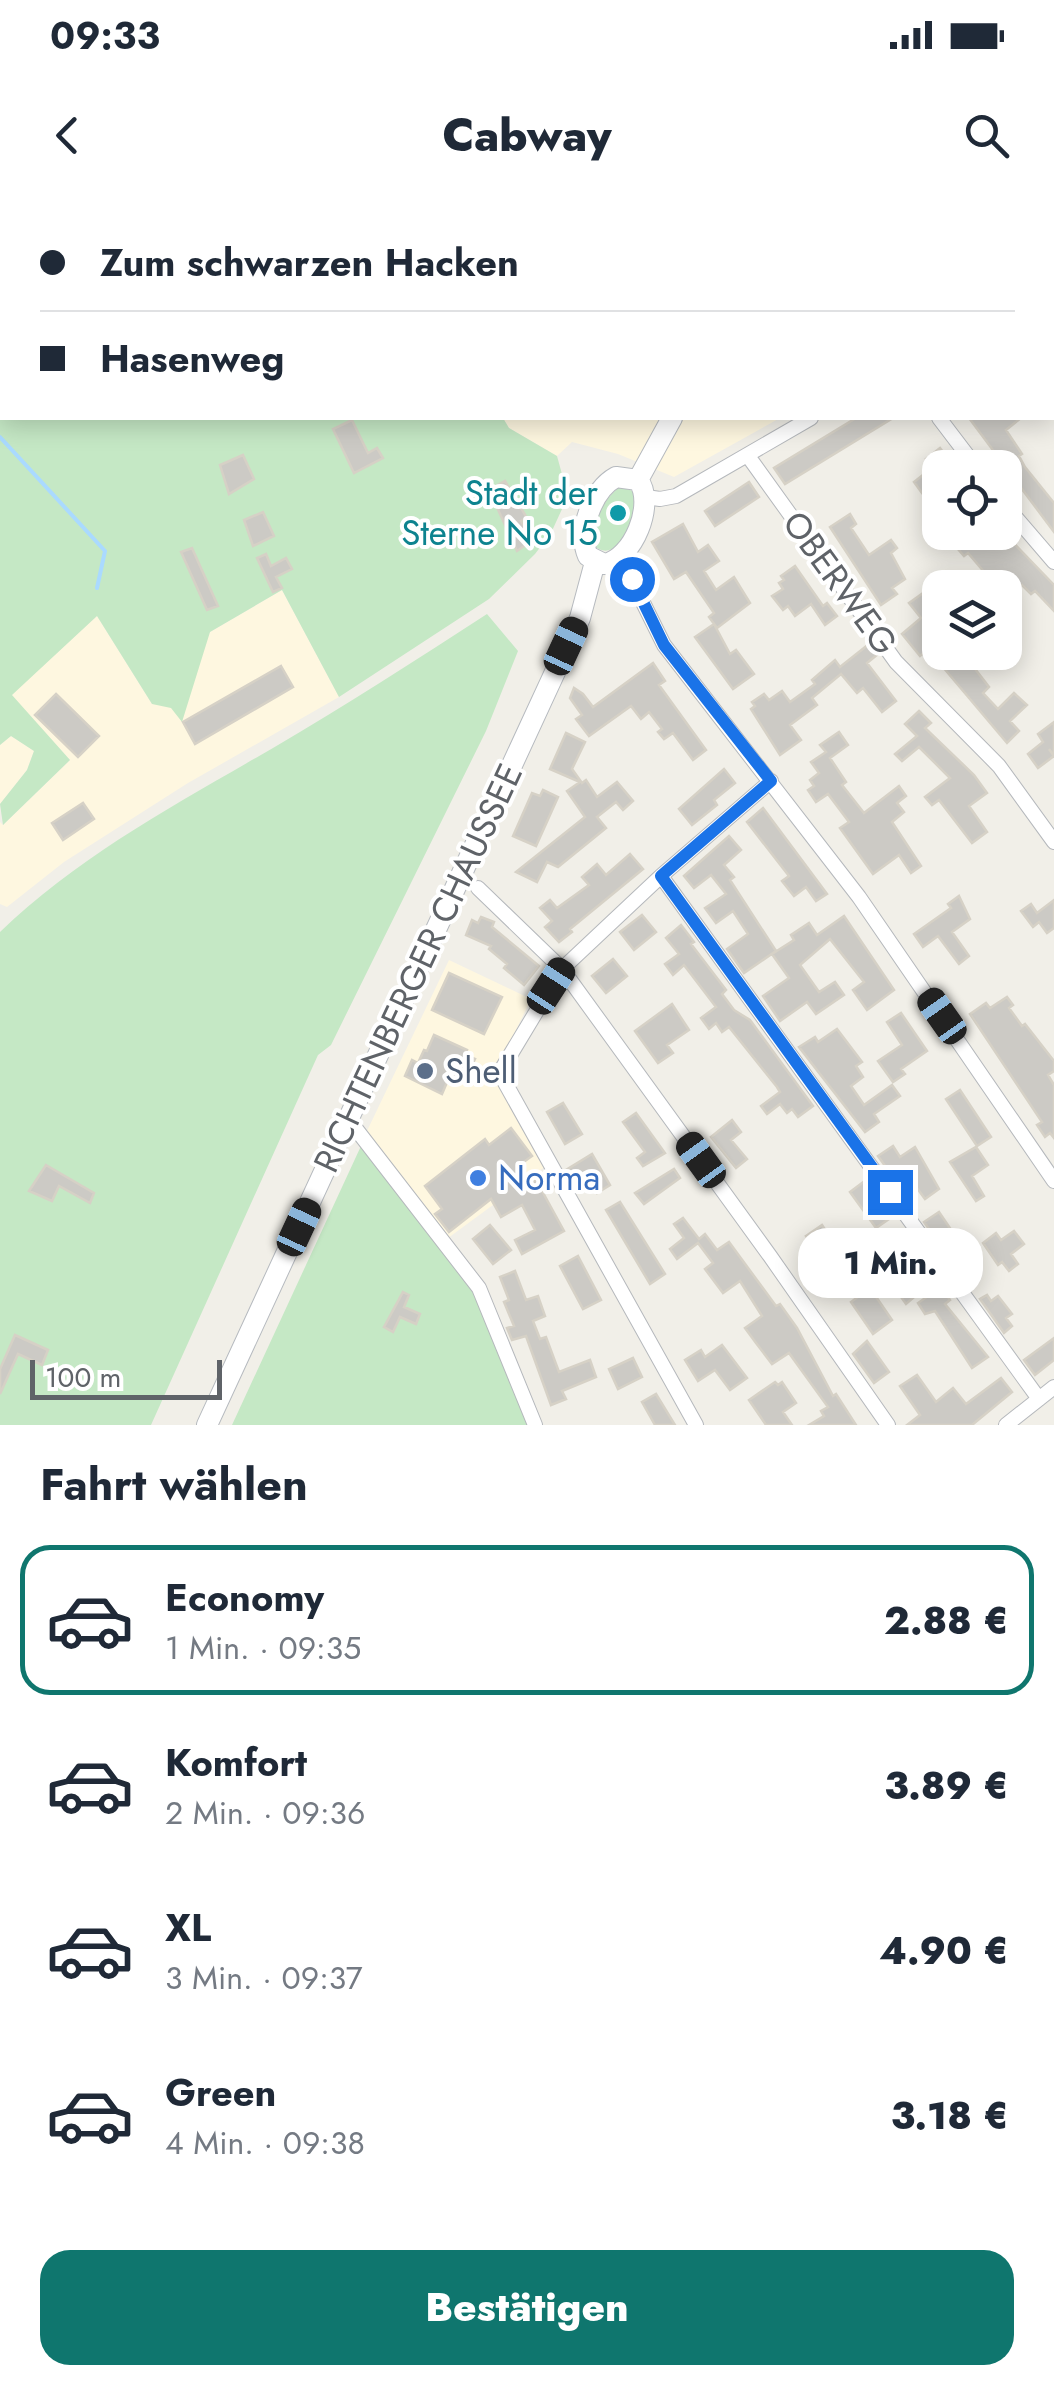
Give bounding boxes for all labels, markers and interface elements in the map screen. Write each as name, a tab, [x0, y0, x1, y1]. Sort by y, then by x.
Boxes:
text: 09:33	[50, 8, 160, 63]
text: Cabway	[442, 103, 612, 168]
icon: back	[40, 108, 95, 163]
icon: search	[959, 108, 1014, 163]
text: Zum schwarzen Hacken	[100, 235, 519, 290]
text: Hasenweg	[100, 331, 284, 386]
map controls	[922, 450, 1022, 670]
button: locate	[922, 450, 1022, 550]
place label: Stadt der Sterne No 15	[401, 468, 598, 558]
street label: OBERWEG	[771, 501, 909, 665]
marker: Stadt der Sterne No 15	[607, 502, 629, 524]
route start	[610, 557, 655, 602]
button: layers	[922, 570, 1022, 670]
car	[540, 612, 592, 680]
street label: RICHTENBERGER CHAUSSEE	[301, 756, 535, 1180]
car	[522, 953, 580, 1019]
car	[913, 983, 971, 1049]
place label: Shell	[445, 1046, 517, 1096]
marker: Shell	[414, 1060, 436, 1082]
car	[671, 1127, 731, 1193]
place label: Norma	[498, 1153, 600, 1203]
marker: Norma	[467, 1167, 489, 1189]
route end	[868, 1170, 913, 1215]
car	[273, 1193, 325, 1261]
callout: 1 Min.	[798, 1227, 982, 1297]
text: 1 Min.	[843, 1240, 938, 1286]
scale bar	[30, 1355, 222, 1400]
text: 100 m	[45, 1357, 121, 1398]
text: Fahrt wählen	[40, 1452, 308, 1517]
text: Economy	[165, 1570, 324, 1625]
icon: car	[45, 1575, 135, 1665]
text: 2.88 €	[884, 1593, 1009, 1648]
text: 1 Min. · 09:35	[165, 1625, 361, 1671]
text: Komfort	[165, 1735, 307, 1790]
icon: car	[45, 1740, 135, 1830]
text: 3.89 €	[884, 1758, 1009, 1813]
text: 2 Min. · 09:36	[165, 1790, 365, 1836]
text: XL	[165, 1900, 211, 1955]
icon: car	[45, 1905, 135, 1995]
text: 4.90 €	[879, 1923, 1009, 1978]
text: 3 Min. · 09:37	[165, 1955, 363, 2001]
text: Green	[165, 2065, 276, 2120]
icon: car	[45, 2070, 135, 2160]
text: 3.18 €	[891, 2088, 1009, 2143]
text: 4 Min. · 09:38	[165, 2120, 365, 2166]
button: Bestätigen	[40, 2250, 1014, 2365]

